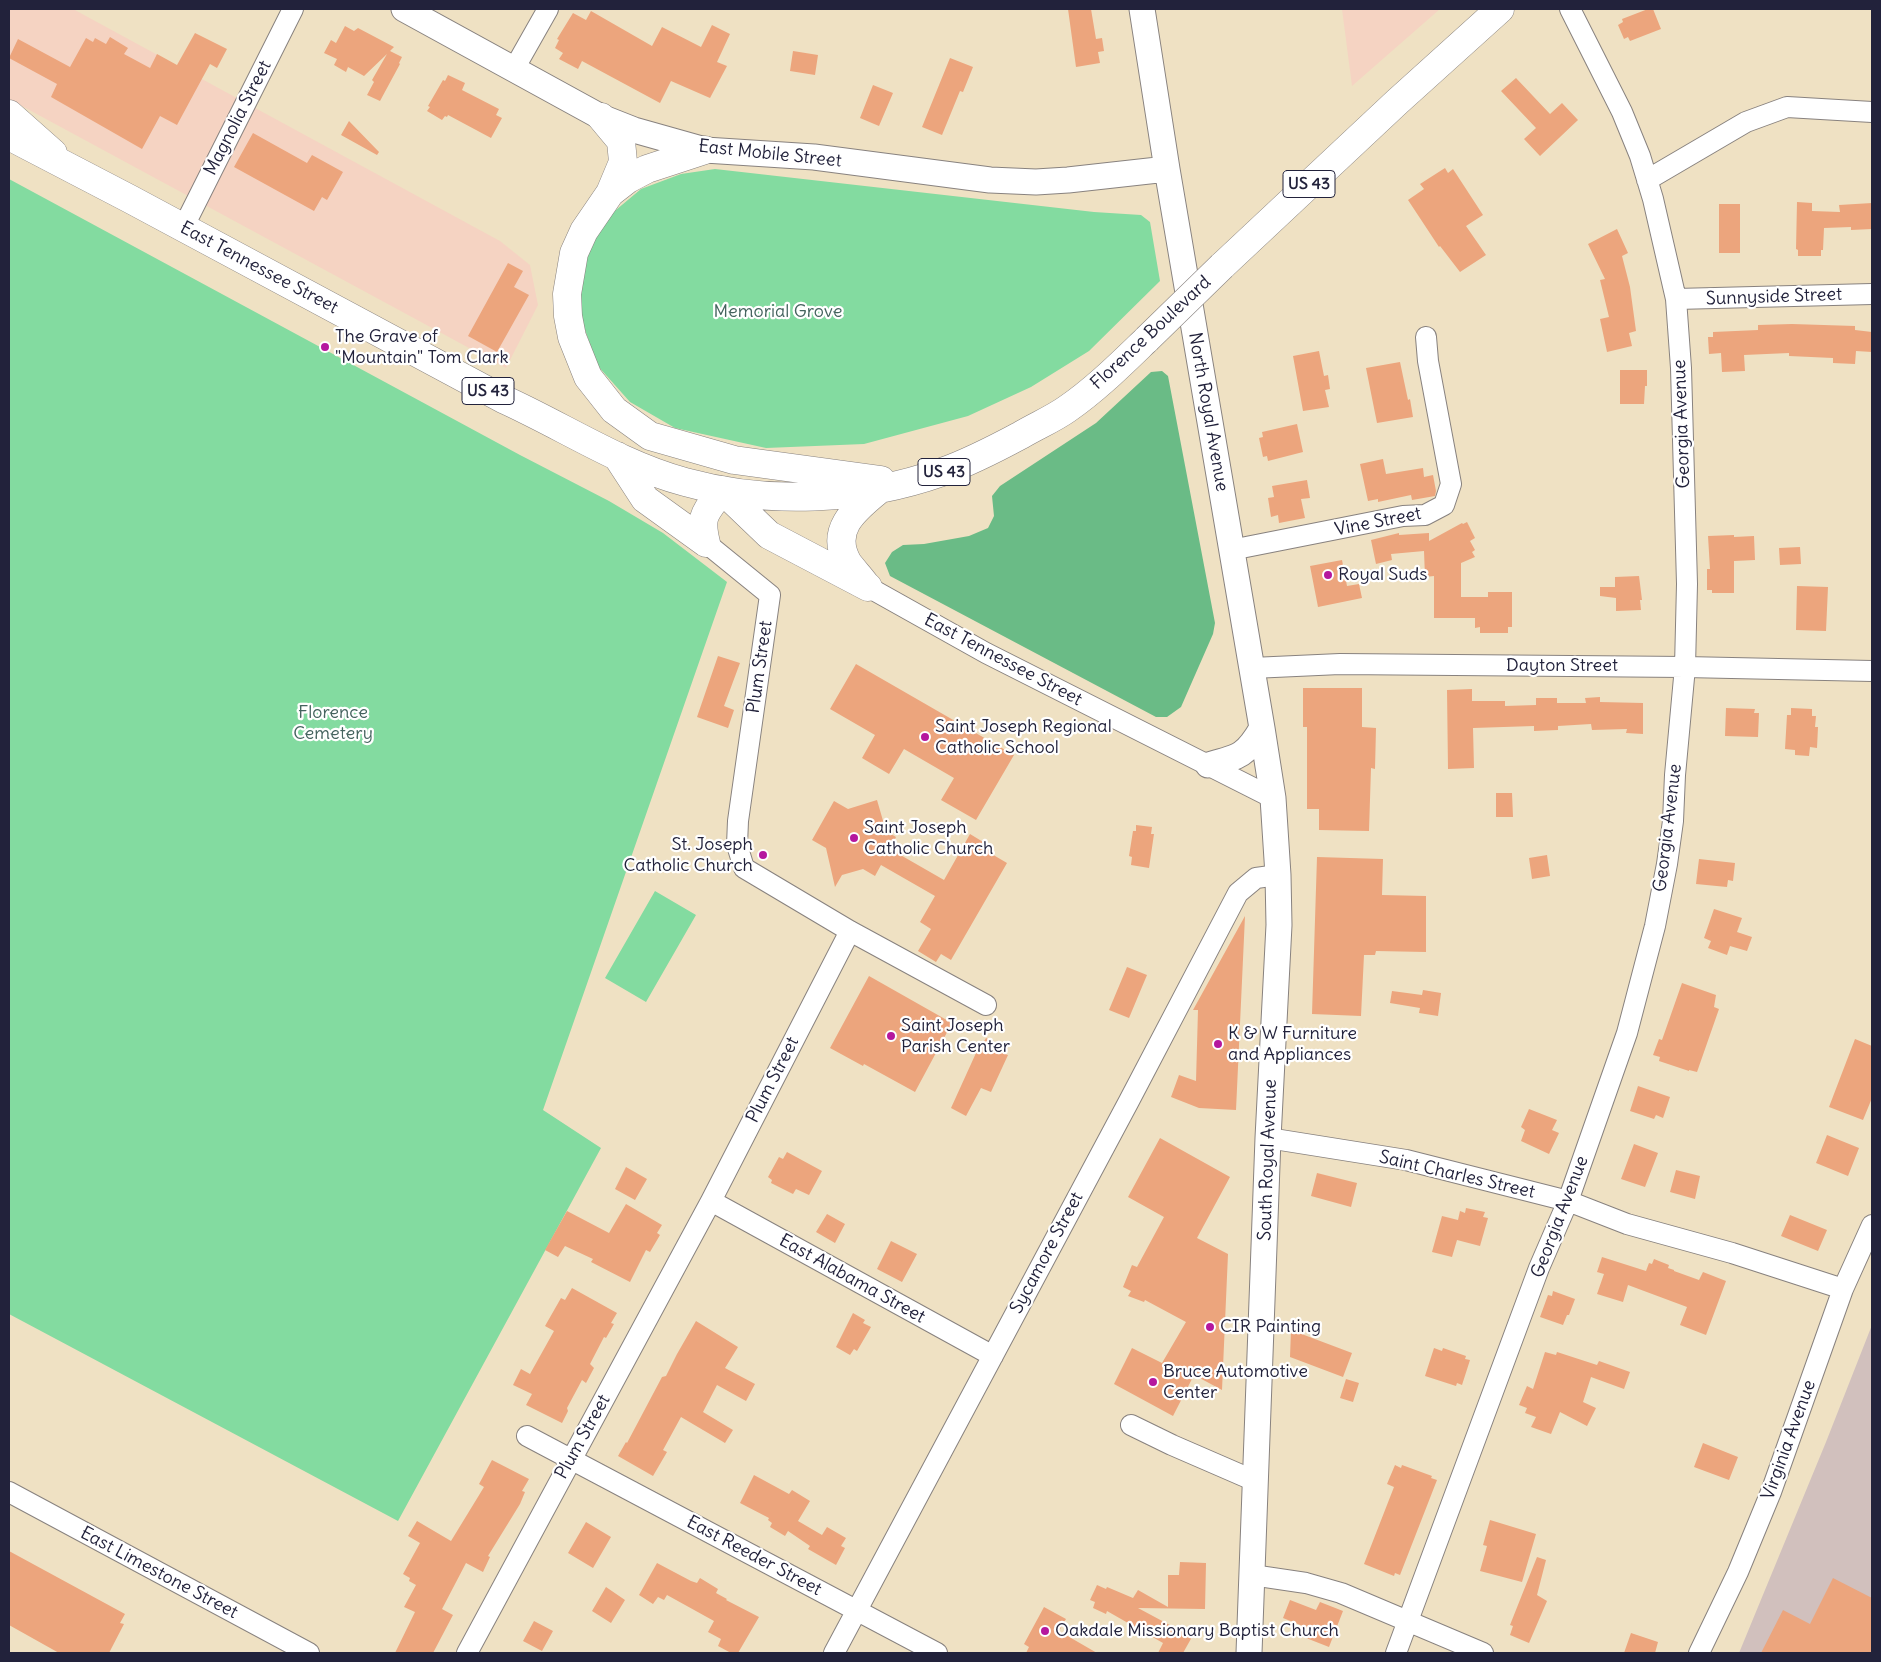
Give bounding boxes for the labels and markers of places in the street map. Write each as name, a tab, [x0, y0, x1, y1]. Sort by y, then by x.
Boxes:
place label: The Grave of "Mountain" Tom Clark	[335, 326, 509, 368]
marker: The Grave of "Mountain" Tom Clark	[319, 341, 331, 353]
place label: Royal Suds	[1338, 564, 1427, 586]
marker: Royal Suds	[1322, 569, 1334, 581]
place label: Saint Joseph Regional Catholic School	[935, 716, 1112, 759]
marker: Saint Joseph Regional Catholic School	[919, 731, 931, 743]
place label: Saint Joseph Catholic Church	[864, 817, 993, 860]
marker: Saint Joseph Catholic Church	[848, 832, 860, 844]
place label: St. Joseph Catholic Church	[624, 834, 753, 876]
marker: St. Joseph Catholic Church	[757, 849, 769, 861]
place label: Saint Joseph Parish Center	[901, 1015, 1010, 1058]
place label: K & W Furniture and Appliances	[1228, 1023, 1357, 1066]
marker: Saint Joseph Parish Center	[885, 1030, 897, 1042]
marker: K & W Furniture and Appliances	[1212, 1038, 1224, 1050]
place label: CIR Painting	[1220, 1316, 1321, 1338]
marker: CIR Painting	[1204, 1321, 1216, 1333]
place label: Bruce Automotive Center	[1163, 1361, 1308, 1404]
marker: Bruce Automotive Center	[1147, 1376, 1159, 1388]
place label: Oakdale Missionary Baptist Church	[1055, 1620, 1339, 1642]
marker: Oakdale Missionary Baptist Church	[1039, 1625, 1051, 1637]

